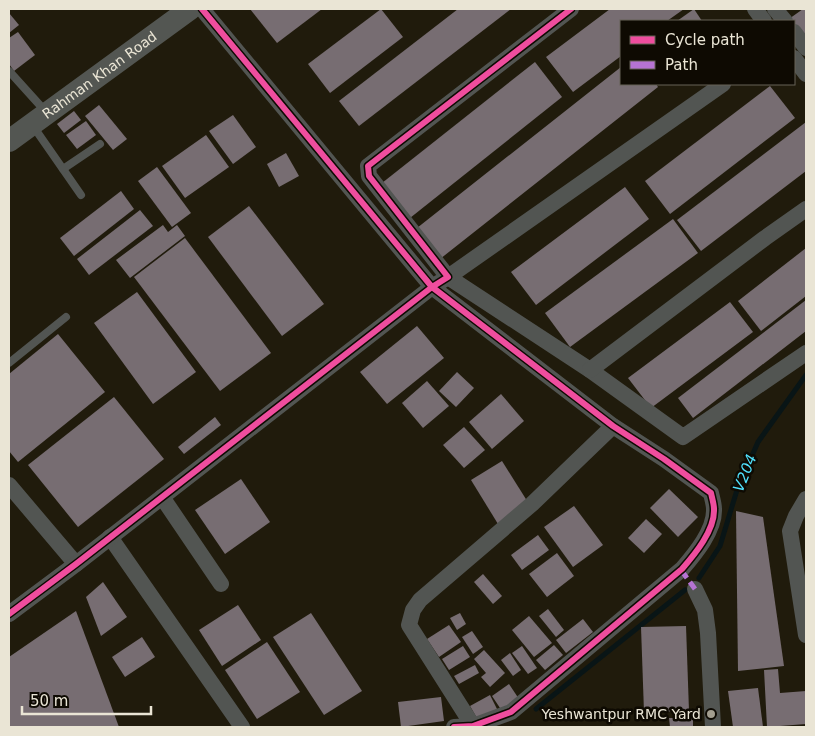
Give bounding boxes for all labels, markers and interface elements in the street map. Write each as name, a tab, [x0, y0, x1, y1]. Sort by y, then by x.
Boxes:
legend	[620, 20, 795, 85]
street label: Rahman Khan Road	[39, 28, 160, 122]
text: Cycle path	[665, 31, 745, 49]
text: Path	[665, 56, 698, 74]
water label: V204	[729, 452, 761, 494]
scale bar	[22, 684, 151, 716]
text: 50 m	[30, 692, 68, 710]
place label: Yeshwantpur RMC Yard	[541, 706, 701, 722]
marker: Yeshwantpur RMC Yard	[705, 708, 717, 720]

